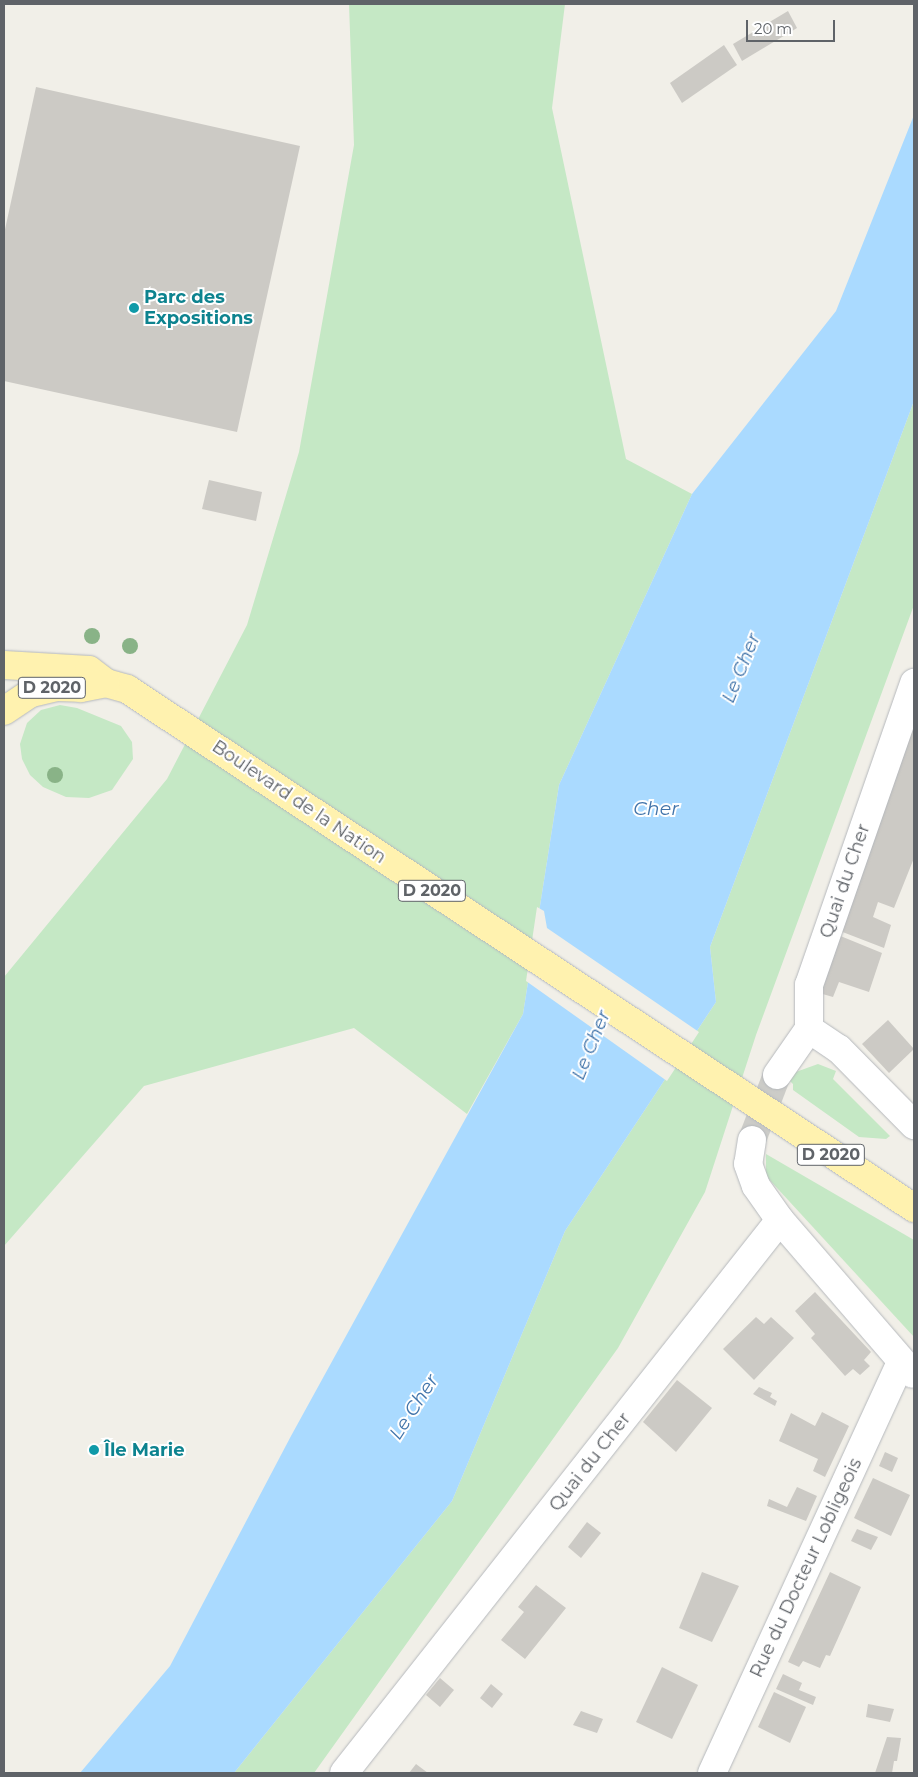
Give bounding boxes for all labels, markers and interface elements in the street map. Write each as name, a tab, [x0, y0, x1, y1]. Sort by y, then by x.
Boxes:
scale bar	[748, 10, 837, 42]
text: 20 m	[754, 19, 792, 38]
place label: Parc des Expositions	[144, 287, 253, 330]
marker: Parc des Expositions	[128, 302, 140, 314]
water label: Le Cher	[717, 630, 765, 706]
road number: D 2020	[17, 674, 87, 701]
street label: Boulevard de la Nation	[208, 736, 390, 868]
water label: Cher	[633, 798, 679, 820]
street label: Quai du Cher	[815, 821, 875, 941]
road number: D 2020	[397, 878, 467, 904]
water label: Le Cher	[567, 1007, 615, 1083]
road number: D 2020	[796, 1142, 866, 1168]
water label: Le Cher	[385, 1370, 443, 1444]
street label: Quai du Cher	[545, 1408, 635, 1516]
place label: Île Marie	[104, 1439, 185, 1461]
marker: Île Marie	[88, 1444, 100, 1456]
street label: Rue du Docteur Lobligeois	[746, 1455, 866, 1681]

